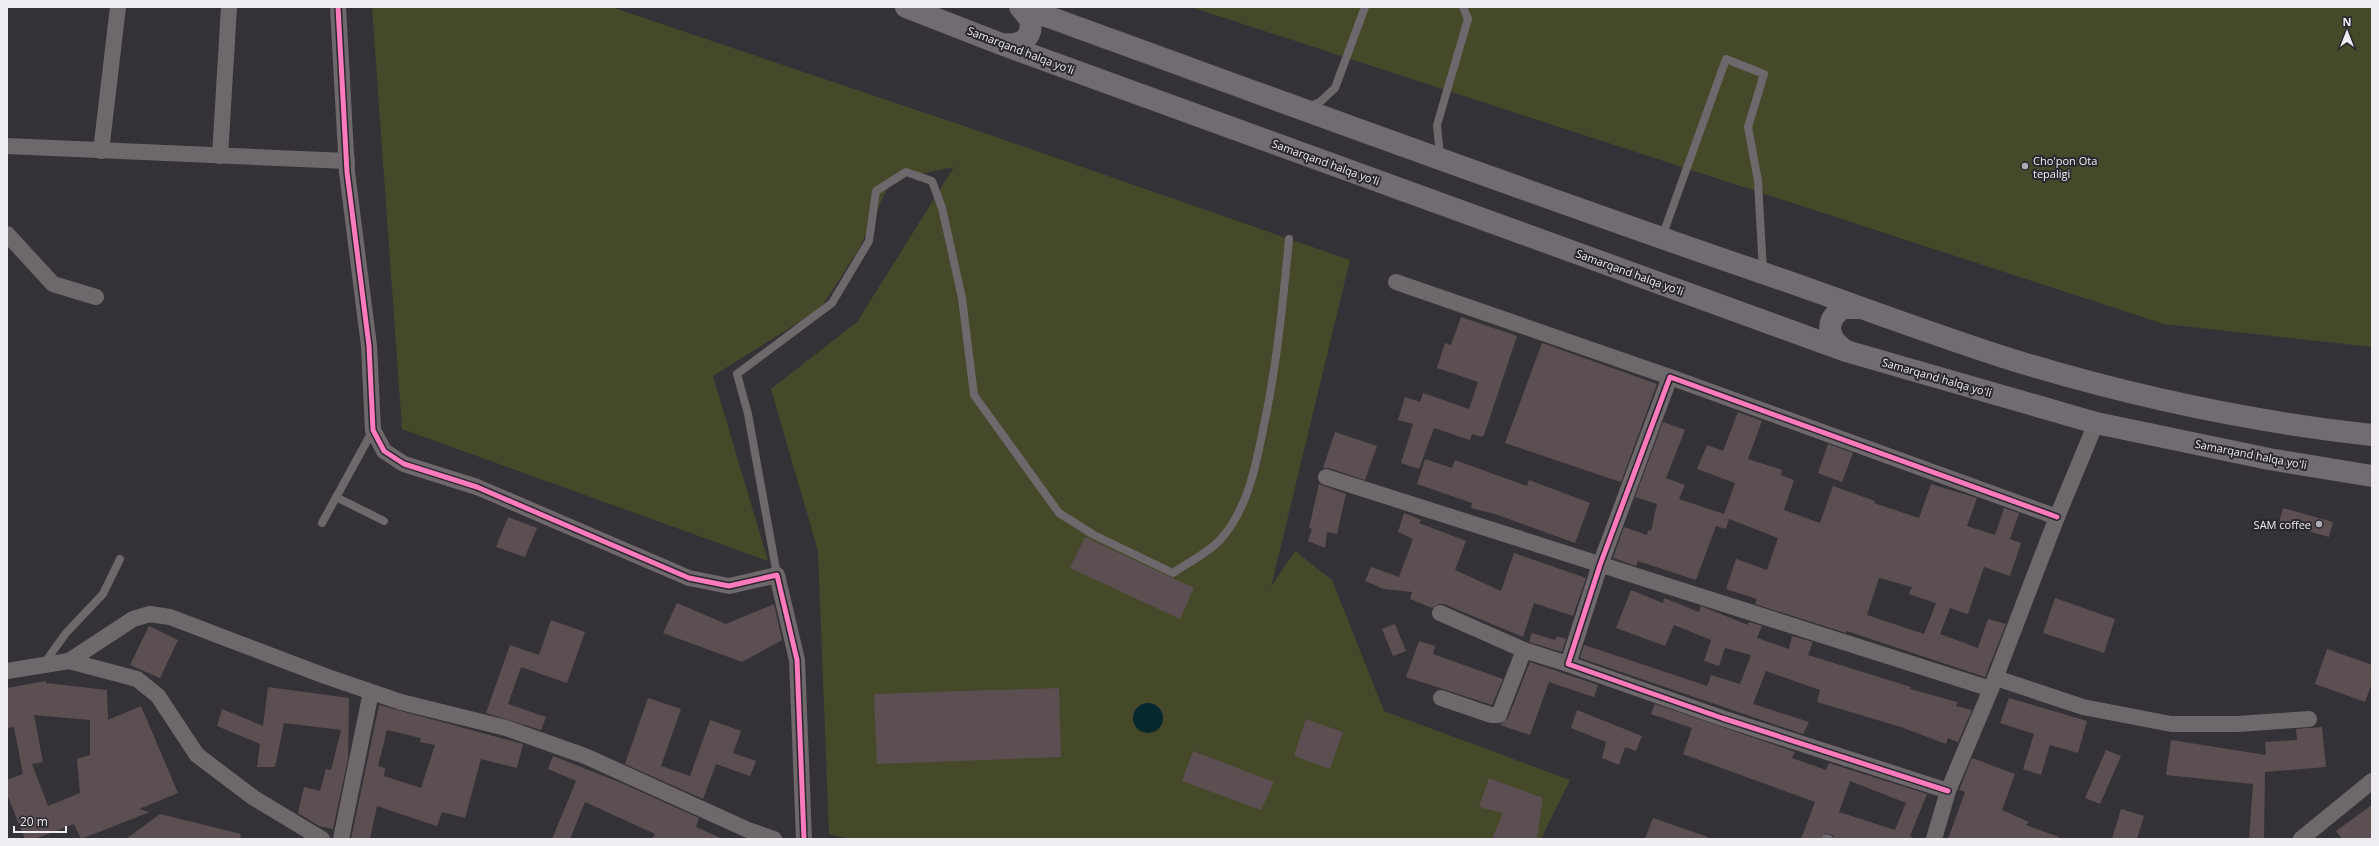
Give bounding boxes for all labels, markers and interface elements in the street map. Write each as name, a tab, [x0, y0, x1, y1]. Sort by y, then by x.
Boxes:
north arrow	[2327, 12, 2367, 52]
text: N	[2343, 14, 2351, 29]
street label: Samarqand halqa yoʻli	[965, 23, 1077, 77]
street label: Samarqand halqa yoʻli	[1270, 136, 1382, 188]
place label: Cho'pon Ota tepaligi	[2033, 153, 2097, 181]
marker: Cho'pon Ota tepaligi	[2020, 161, 2030, 171]
street label: Samarqand halqa yoʻli	[1574, 246, 1686, 298]
street label: Samarqand halqa yoʻli	[1880, 354, 1994, 400]
street label: Samarqand halqa yoʻli	[2194, 436, 2308, 472]
place label: SAM coffee	[2254, 517, 2311, 532]
marker: SAM coffee	[2314, 519, 2324, 529]
scale bar	[14, 808, 66, 834]
text: 20 m	[20, 813, 48, 830]

